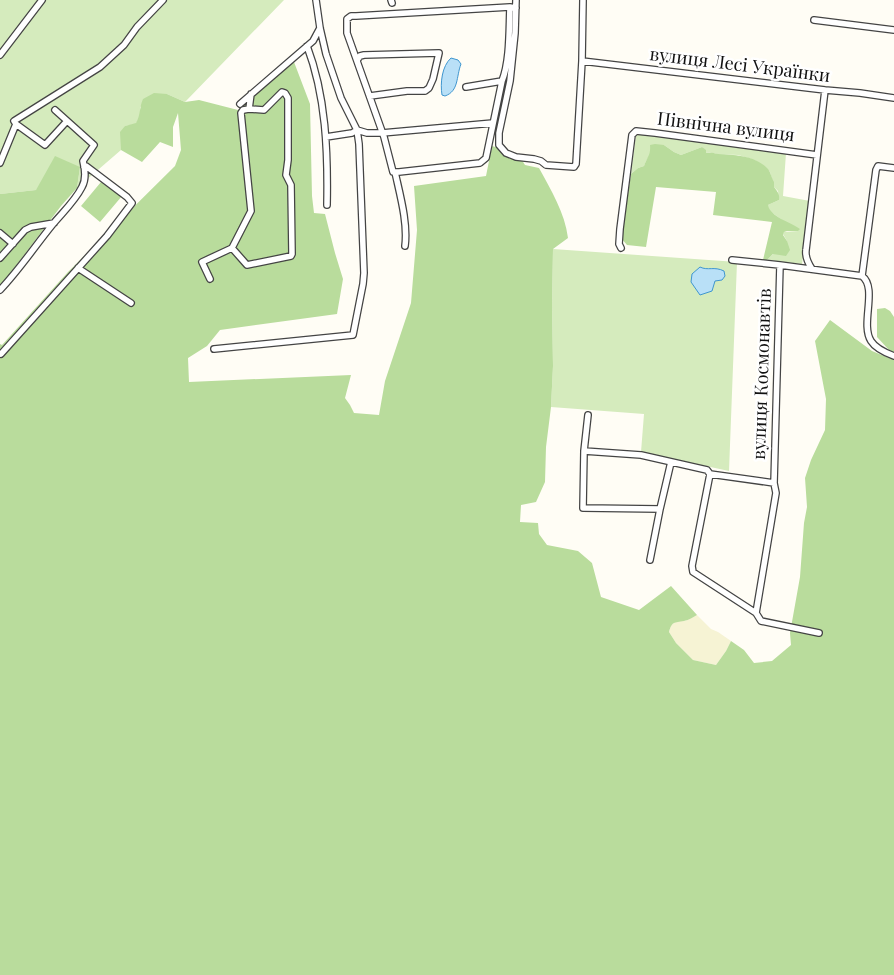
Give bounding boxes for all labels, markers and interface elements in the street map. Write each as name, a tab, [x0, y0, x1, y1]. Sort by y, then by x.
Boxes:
street label: вулиця Лесі Українки	[648, 41, 832, 87]
street label: Північна вулиця	[656, 106, 797, 146]
street label: вулиця Космонавтів	[746, 288, 776, 460]

